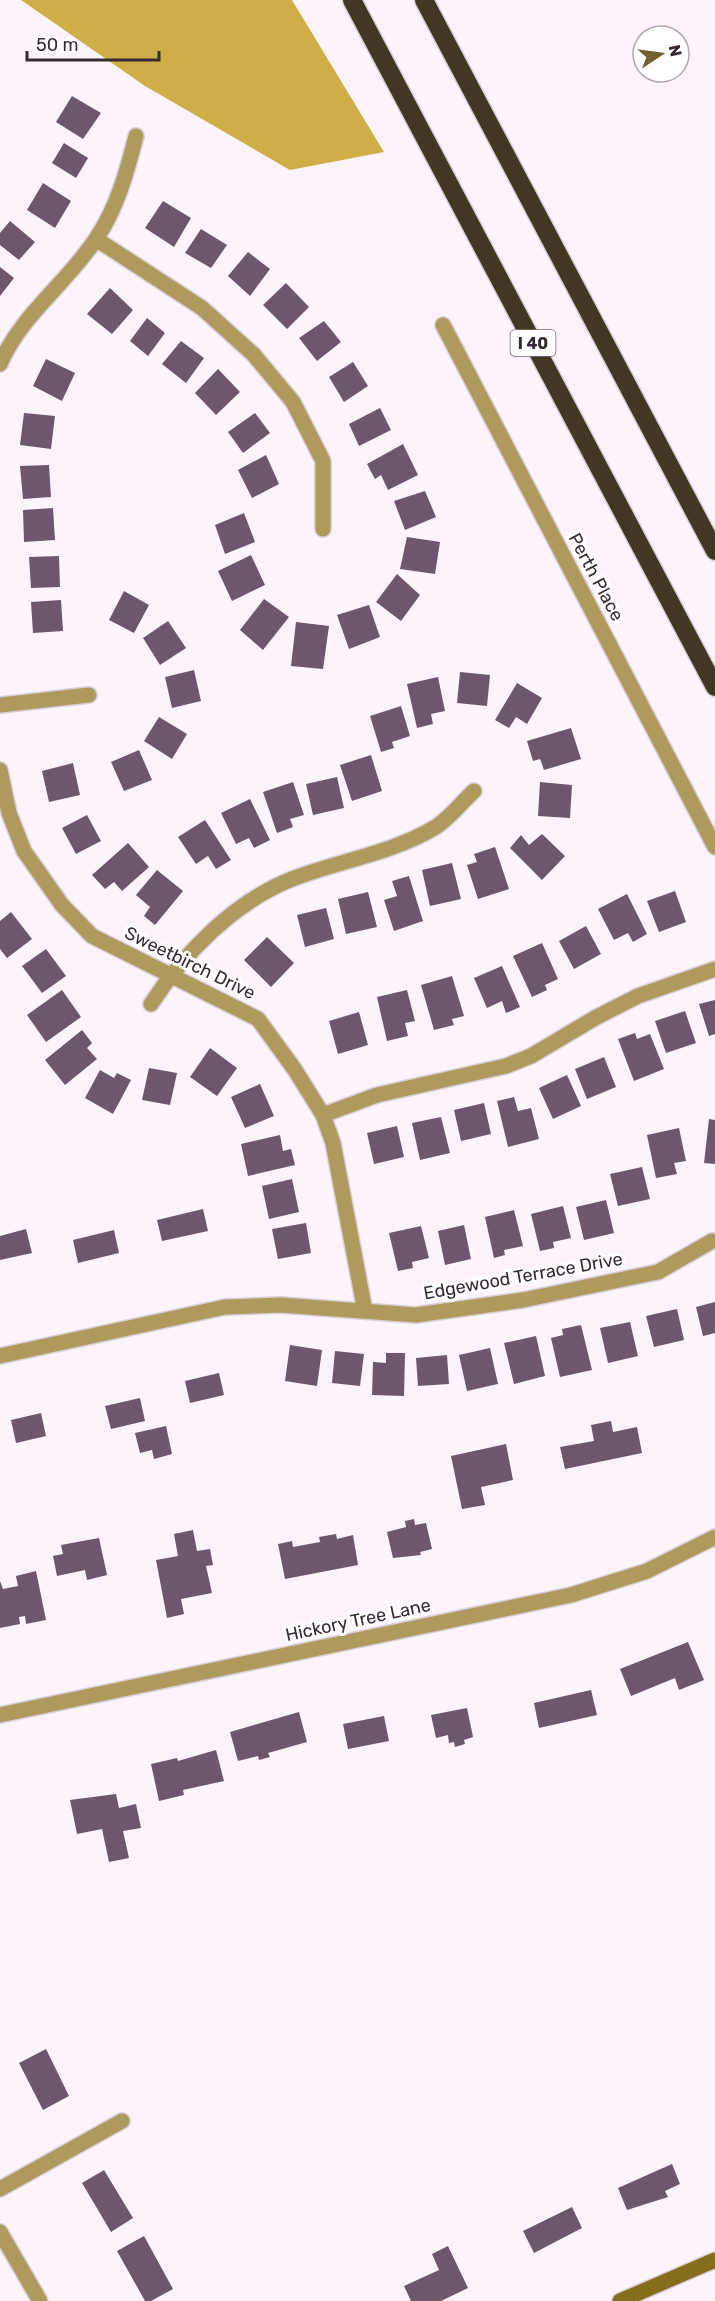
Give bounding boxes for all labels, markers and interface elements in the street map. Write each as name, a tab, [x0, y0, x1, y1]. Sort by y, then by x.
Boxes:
scale bar	[27, 24, 159, 62]
north arrow	[631, 24, 691, 84]
text: 50 m	[36, 34, 79, 56]
text: N	[665, 43, 686, 58]
road number: I 40	[510, 330, 556, 356]
street label: Perth Place	[564, 529, 628, 625]
street label: Sweetbirch Drive	[121, 922, 259, 1004]
street label: Edgewood Terrace Drive	[422, 1248, 624, 1304]
street label: Hickory Tree Lane	[283, 1594, 433, 1646]

